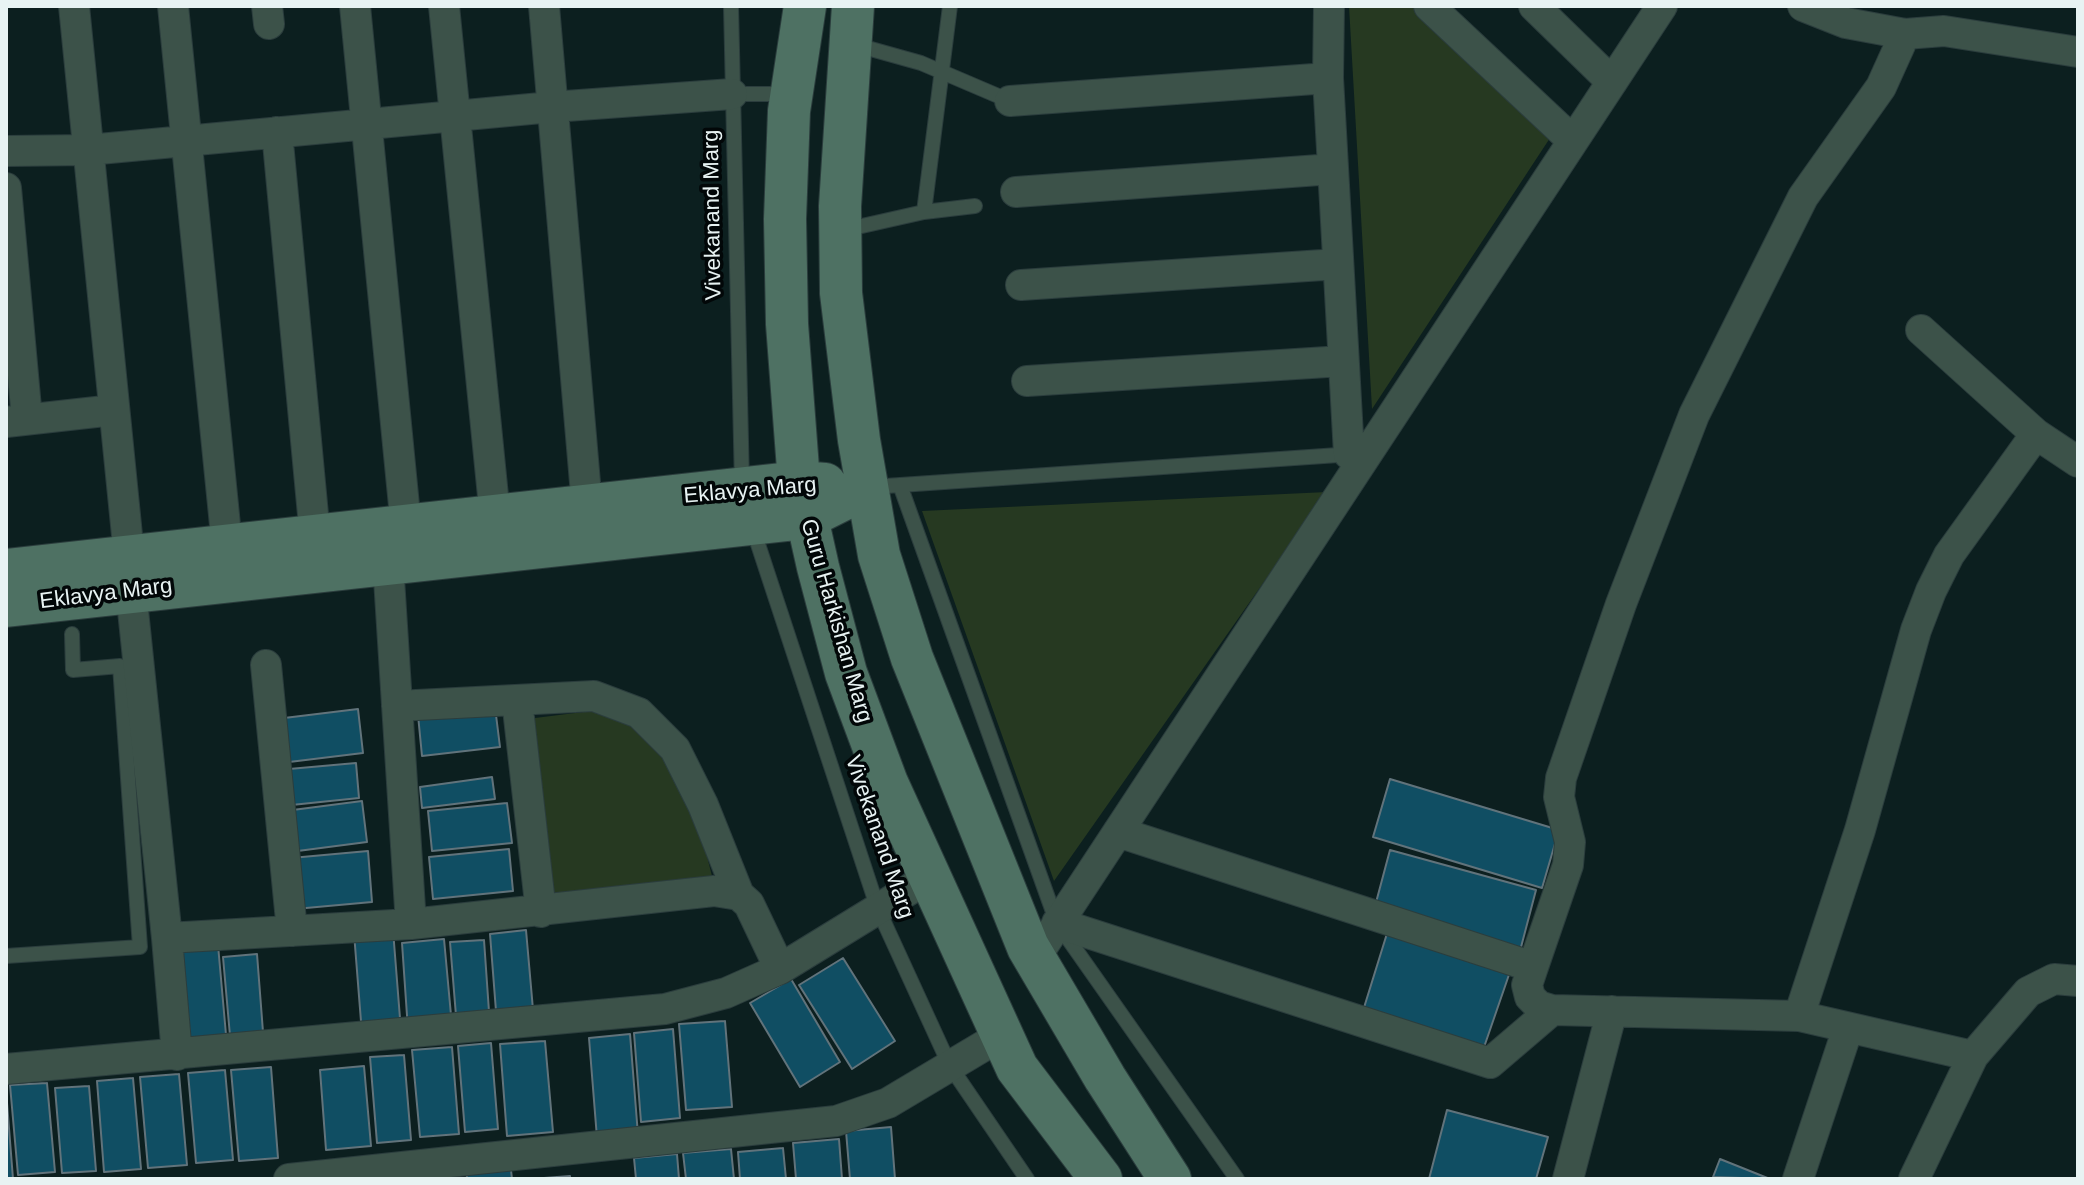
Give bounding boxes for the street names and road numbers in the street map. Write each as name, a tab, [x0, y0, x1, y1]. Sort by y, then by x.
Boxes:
street label: Vivekanand Marg	[698, 129, 728, 301]
street label: Eklavya Marg	[682, 472, 818, 510]
street label: Guru Harkishan Marg	[794, 516, 878, 726]
street label: Eklavya Marg	[38, 573, 174, 615]
street label: Vivekanand Marg	[839, 752, 919, 922]

